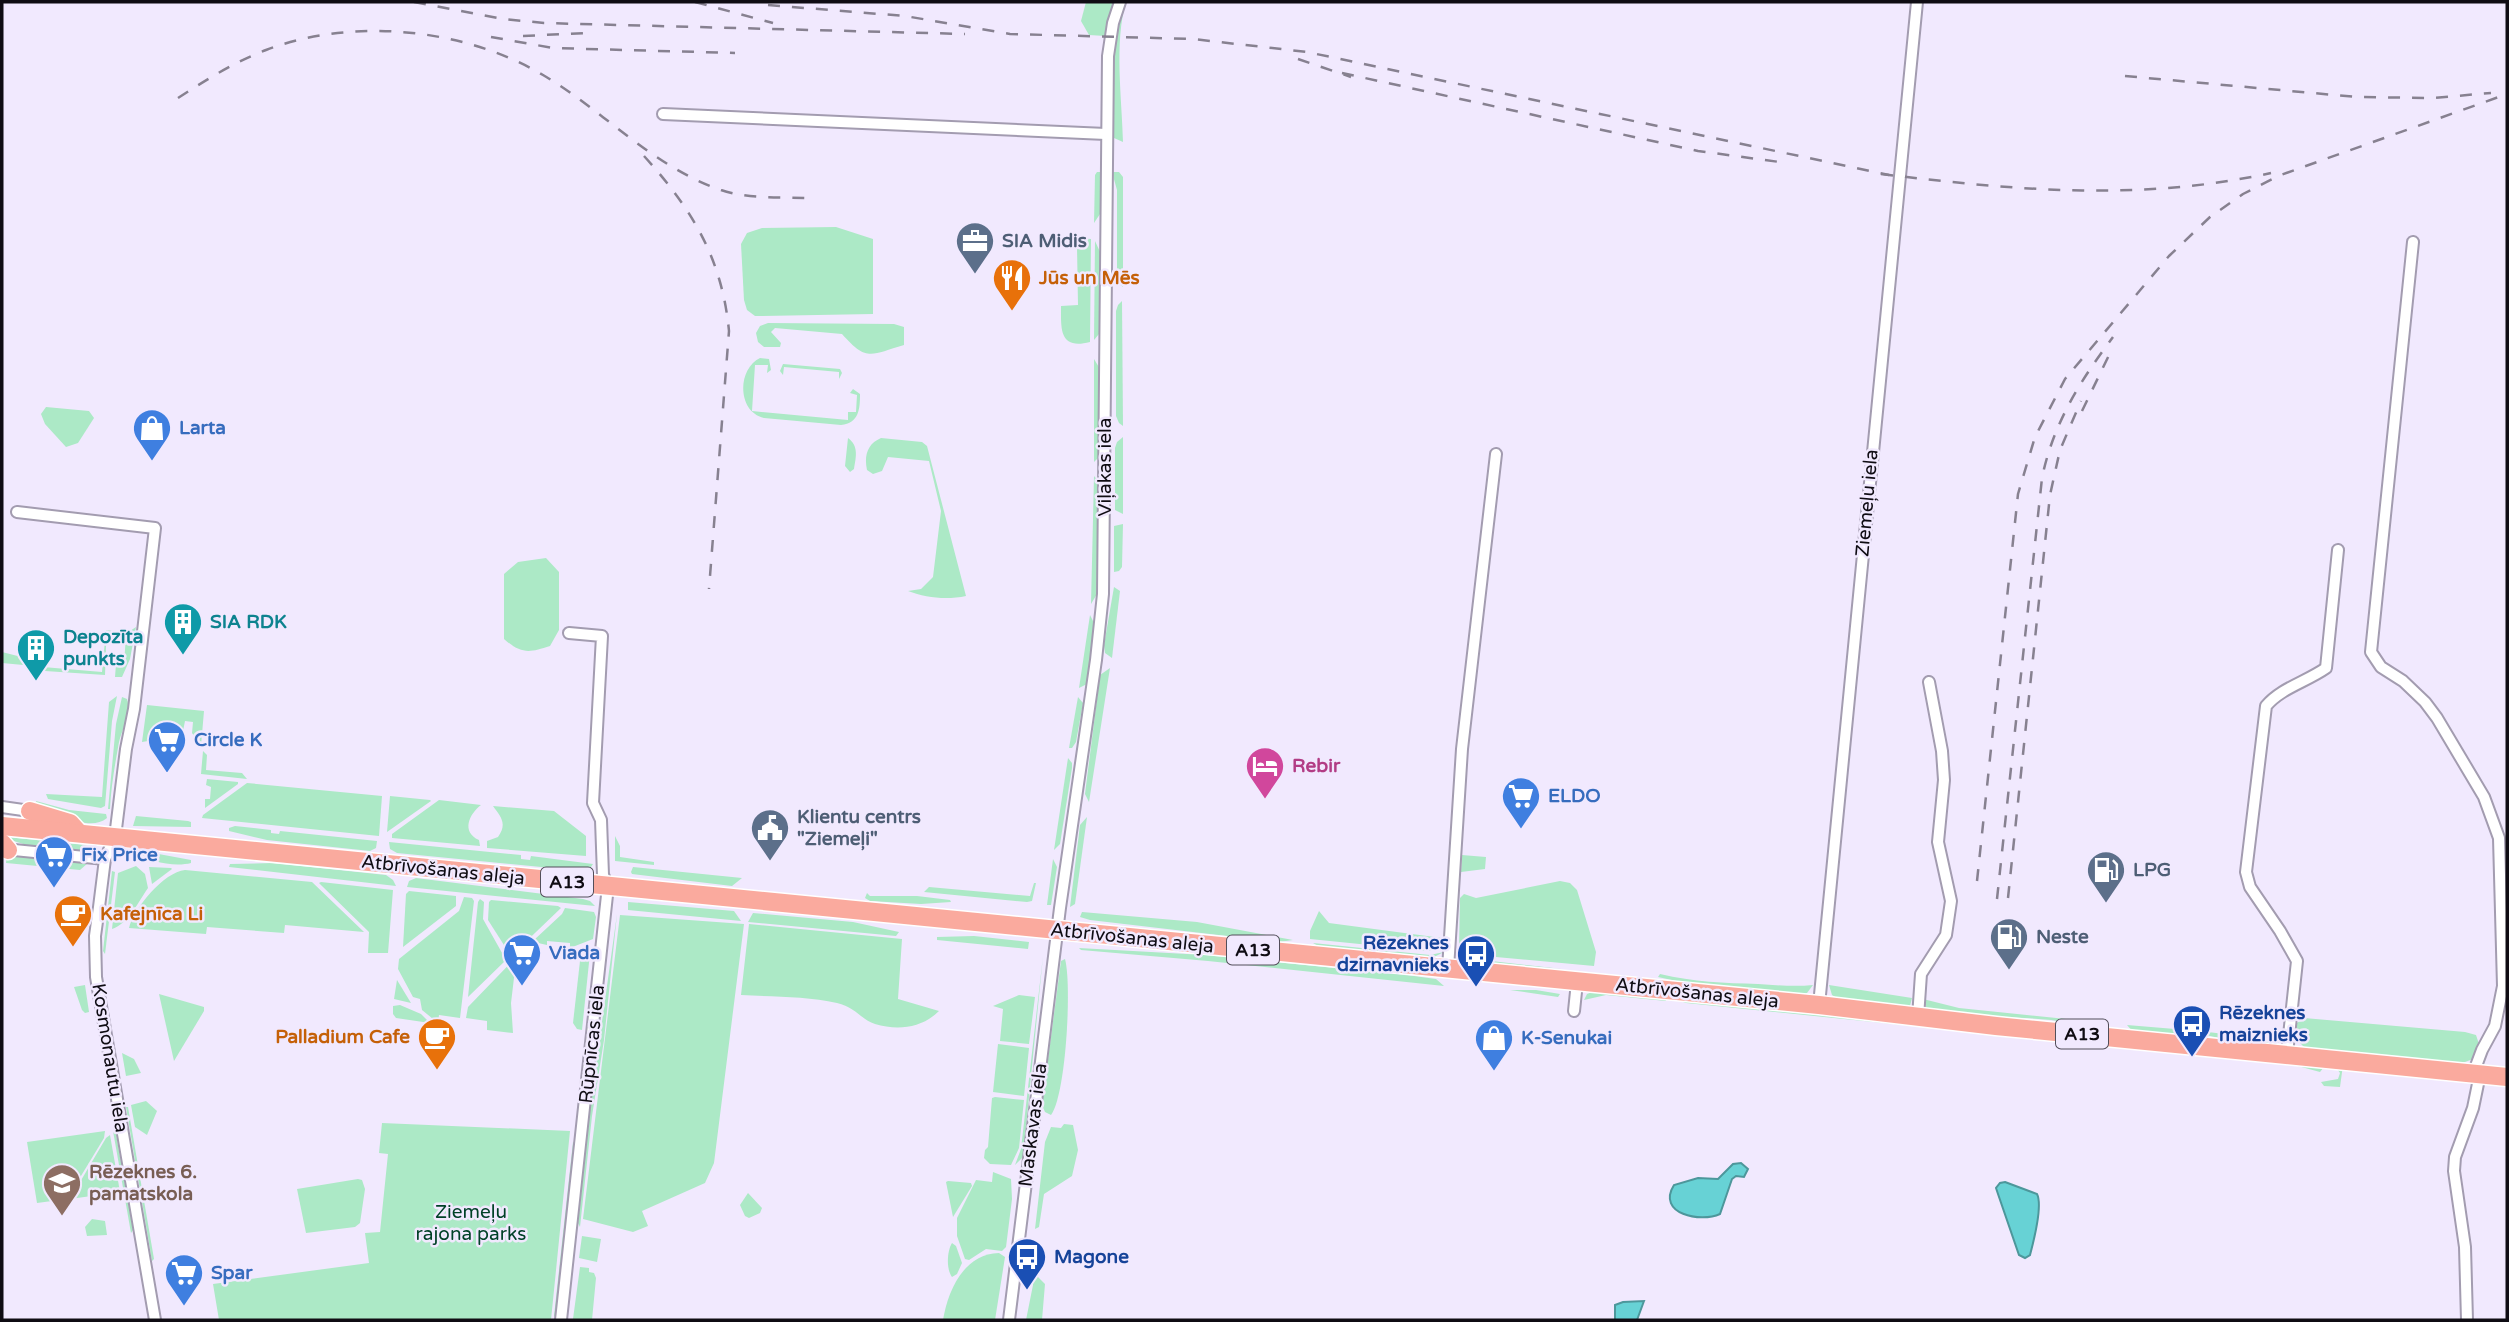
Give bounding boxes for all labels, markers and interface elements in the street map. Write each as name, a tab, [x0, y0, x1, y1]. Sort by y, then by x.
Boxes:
office icon: SIA Midis	[954, 220, 996, 275]
place label: SIA Midis	[1002, 230, 1087, 252]
restaurant icon: Jūs un Mēs	[991, 257, 1033, 312]
place label: Jūs un Mēs	[1038, 267, 1140, 289]
shop icon: Larta	[131, 407, 173, 462]
place label: Larta	[179, 417, 226, 439]
street label: Viļakas iela	[1094, 418, 1116, 516]
street label: Ziemeļu iela	[1851, 448, 1883, 558]
building icon: SIA RDK	[162, 601, 204, 656]
place label: SIA RDK	[210, 611, 287, 633]
place label: Depozīta punkts	[63, 626, 143, 671]
building icon: Depozīta punkts	[15, 627, 57, 682]
supermarket icon: Circle K	[146, 719, 188, 774]
place label: Circle K	[194, 729, 262, 751]
hotel icon: Rebir	[1244, 745, 1286, 800]
place label: Rebir	[1292, 755, 1341, 777]
supermarket icon: ELDO	[1500, 775, 1542, 830]
place label: ELDO	[1548, 785, 1601, 807]
place label: Klientu centrs "Ziemeļi"	[797, 806, 921, 851]
public building icon: Klientu centrs "Ziemeļi"	[749, 807, 791, 862]
supermarket icon: Fix Price	[33, 834, 75, 889]
place label: Fix Price	[81, 844, 158, 866]
fuel station icon: LPG	[2085, 849, 2127, 904]
street label: Atbrīvošanas aleja	[360, 850, 526, 890]
place label: LPG	[2133, 859, 2171, 881]
road number: A13	[541, 868, 593, 897]
cafe icon: Kafejnīca Li	[52, 893, 94, 948]
place label: Kafejnīca Li	[100, 903, 203, 926]
fuel station icon: Neste	[1988, 916, 2030, 971]
street label: Atbrīvošanas aleja	[1049, 918, 1215, 958]
place label: Neste	[2036, 926, 2089, 948]
supermarket icon: Viada	[501, 932, 543, 987]
place label: Rēzeknes dzirnavnieks	[1337, 932, 1449, 976]
bus stop icon: Rēzeknes dzirnavnieks	[1455, 933, 1497, 988]
road number: A13	[1227, 936, 1279, 965]
place label: Viada	[549, 942, 600, 964]
street label: Atbrīvošanas aleja	[1614, 973, 1780, 1013]
street label: Kosmonautu iela	[87, 982, 133, 1134]
street label: Rūpnīcas iela	[575, 984, 609, 1104]
place label: Rēzeknes maiznieks	[2219, 1002, 2308, 1046]
bus stop icon: Rēzeknes maiznieks	[2171, 1003, 2213, 1058]
cafe icon: Palladium Cafe	[416, 1016, 458, 1071]
shop icon: K-Senukai	[1473, 1017, 1515, 1072]
road number: A13	[2056, 1020, 2108, 1049]
place label: Palladium Cafe	[275, 1026, 410, 1048]
place label: K-Senukai	[1521, 1027, 1612, 1049]
street label: Maskavas iela	[1015, 1062, 1051, 1188]
place label: Rēzeknes 6. pamatskola	[89, 1161, 197, 1206]
school or university icon: Rēzeknes 6. pamatskola	[41, 1162, 83, 1217]
park label: Ziemeļu rajona parks	[416, 1201, 526, 1245]
bus stop icon: Magone	[1006, 1236, 1048, 1291]
place label: Magone	[1054, 1246, 1129, 1269]
supermarket icon: Spar	[163, 1252, 205, 1307]
place label: Spar	[211, 1262, 253, 1285]

